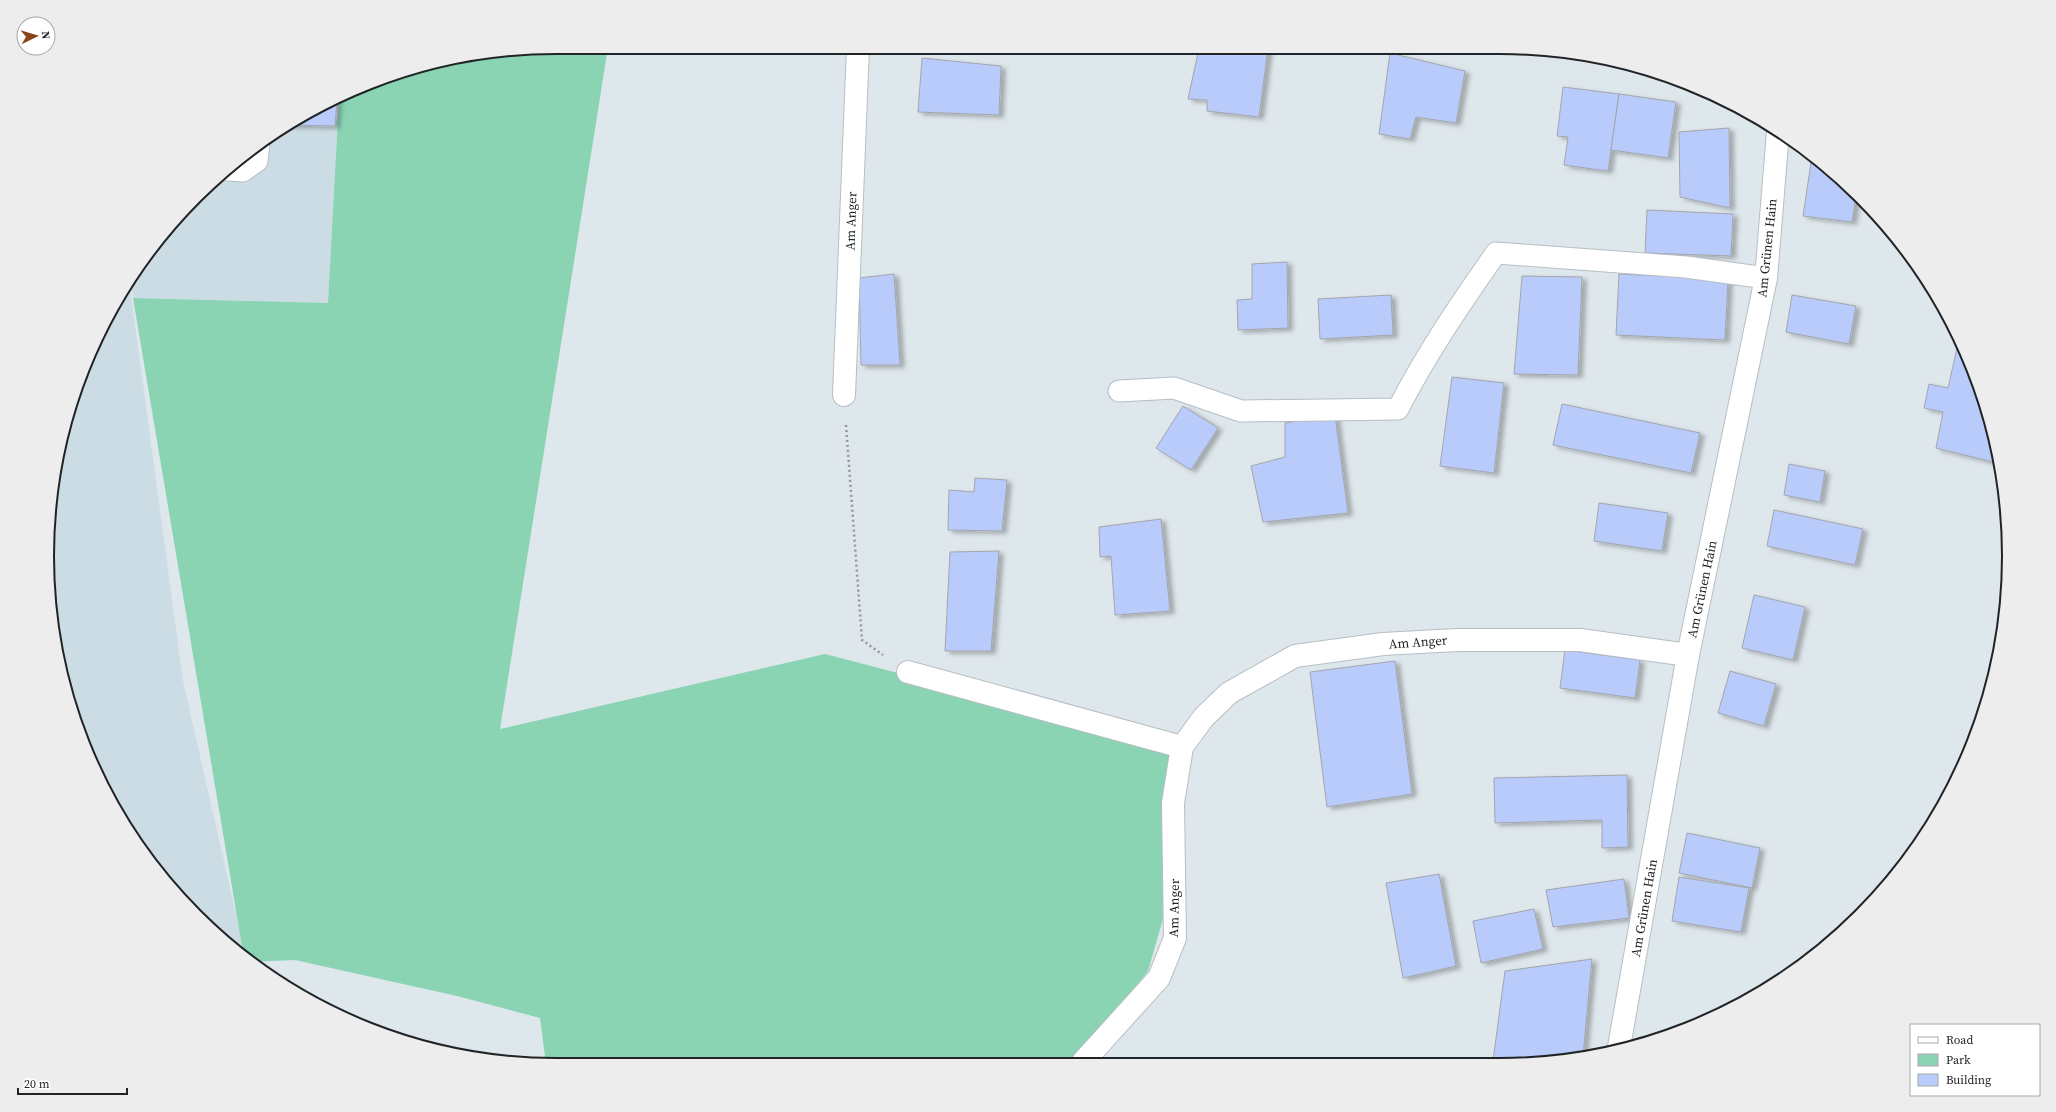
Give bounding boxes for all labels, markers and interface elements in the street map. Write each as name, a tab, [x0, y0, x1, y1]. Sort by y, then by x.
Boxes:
north arrow	[16, 16, 56, 56]
text: N	[38, 31, 53, 40]
street label: Am Anger	[841, 191, 861, 251]
street label: Am Grünen Hain	[1753, 198, 1781, 298]
street label: Am Grünen Hain	[1683, 539, 1721, 639]
street label: Am Anger	[1388, 631, 1448, 653]
street label: Am Grünen Hain	[1627, 858, 1661, 958]
street label: Am Anger	[1165, 878, 1183, 937]
legend	[1910, 1024, 2040, 1096]
text: Road	[1946, 1032, 1973, 1048]
text: Park	[1946, 1052, 1971, 1068]
scale bar	[18, 1070, 127, 1096]
text: Building	[1946, 1072, 1991, 1088]
text: 20 m	[24, 1076, 50, 1092]

